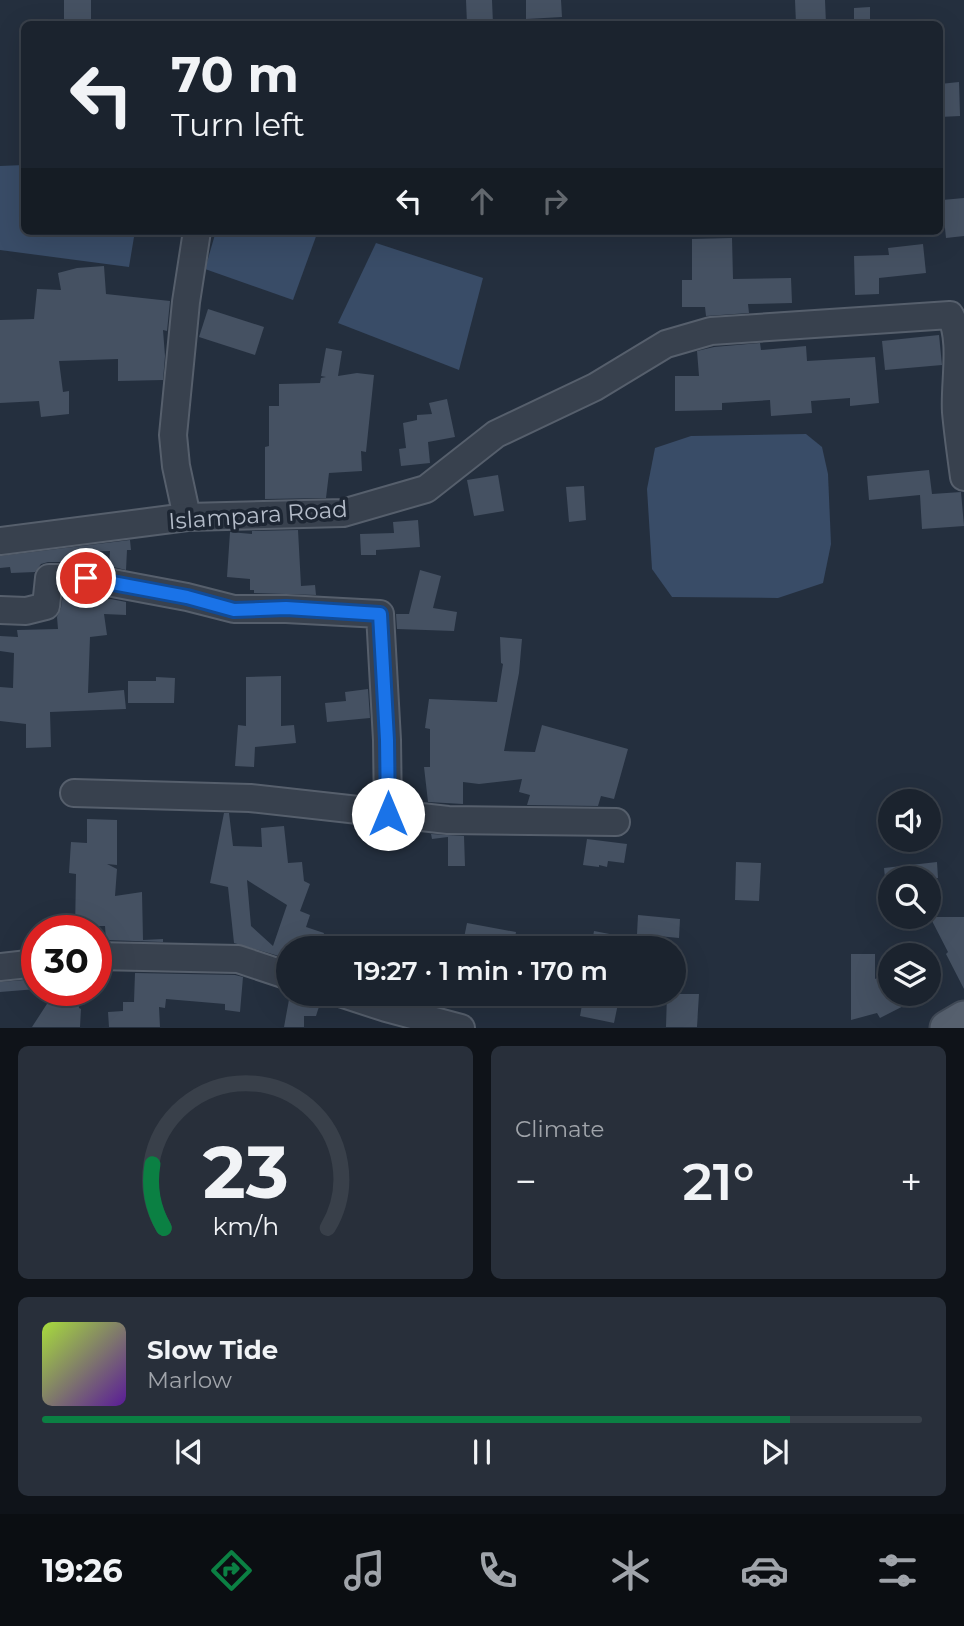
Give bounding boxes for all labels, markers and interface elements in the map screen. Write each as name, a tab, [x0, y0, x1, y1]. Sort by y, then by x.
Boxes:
text: 70 m	[171, 45, 299, 104]
icon: left	[56, 49, 147, 140]
text: Turn left	[171, 105, 305, 144]
icon: left	[390, 182, 428, 220]
icon: ahead	[463, 182, 501, 220]
icon: right	[536, 182, 574, 220]
street label: Islampara Road	[168, 495, 348, 535]
pin	[56, 548, 116, 608]
icon: arrive	[67, 559, 105, 597]
position arrow	[351, 777, 425, 851]
map controls	[878, 789, 941, 1006]
button: sound	[878, 789, 941, 852]
button: search	[878, 866, 941, 929]
speed limit sign: 30	[21, 915, 112, 1006]
button: layers	[878, 943, 941, 1006]
text: 19:27 · 1 min · 170 m	[354, 955, 608, 987]
text: Climate	[515, 1115, 604, 1143]
text: 23	[202, 1129, 289, 1217]
text: 21°	[683, 1150, 754, 1213]
text: −	[515, 1158, 537, 1205]
text: +	[900, 1158, 922, 1205]
text: km/h	[212, 1211, 279, 1241]
text: Slow Tide	[147, 1334, 278, 1366]
text: Marlow	[147, 1366, 232, 1394]
icon: previous	[170, 1433, 208, 1471]
icon: pause	[463, 1433, 501, 1471]
icon: next	[756, 1433, 794, 1471]
icon: directions	[207, 1546, 256, 1595]
icon: music	[340, 1546, 389, 1595]
icon: phone	[473, 1546, 522, 1595]
icon: climate	[606, 1546, 655, 1595]
icon: car	[740, 1546, 789, 1595]
icon: filters	[873, 1546, 922, 1595]
text: 19:26	[42, 1551, 123, 1590]

